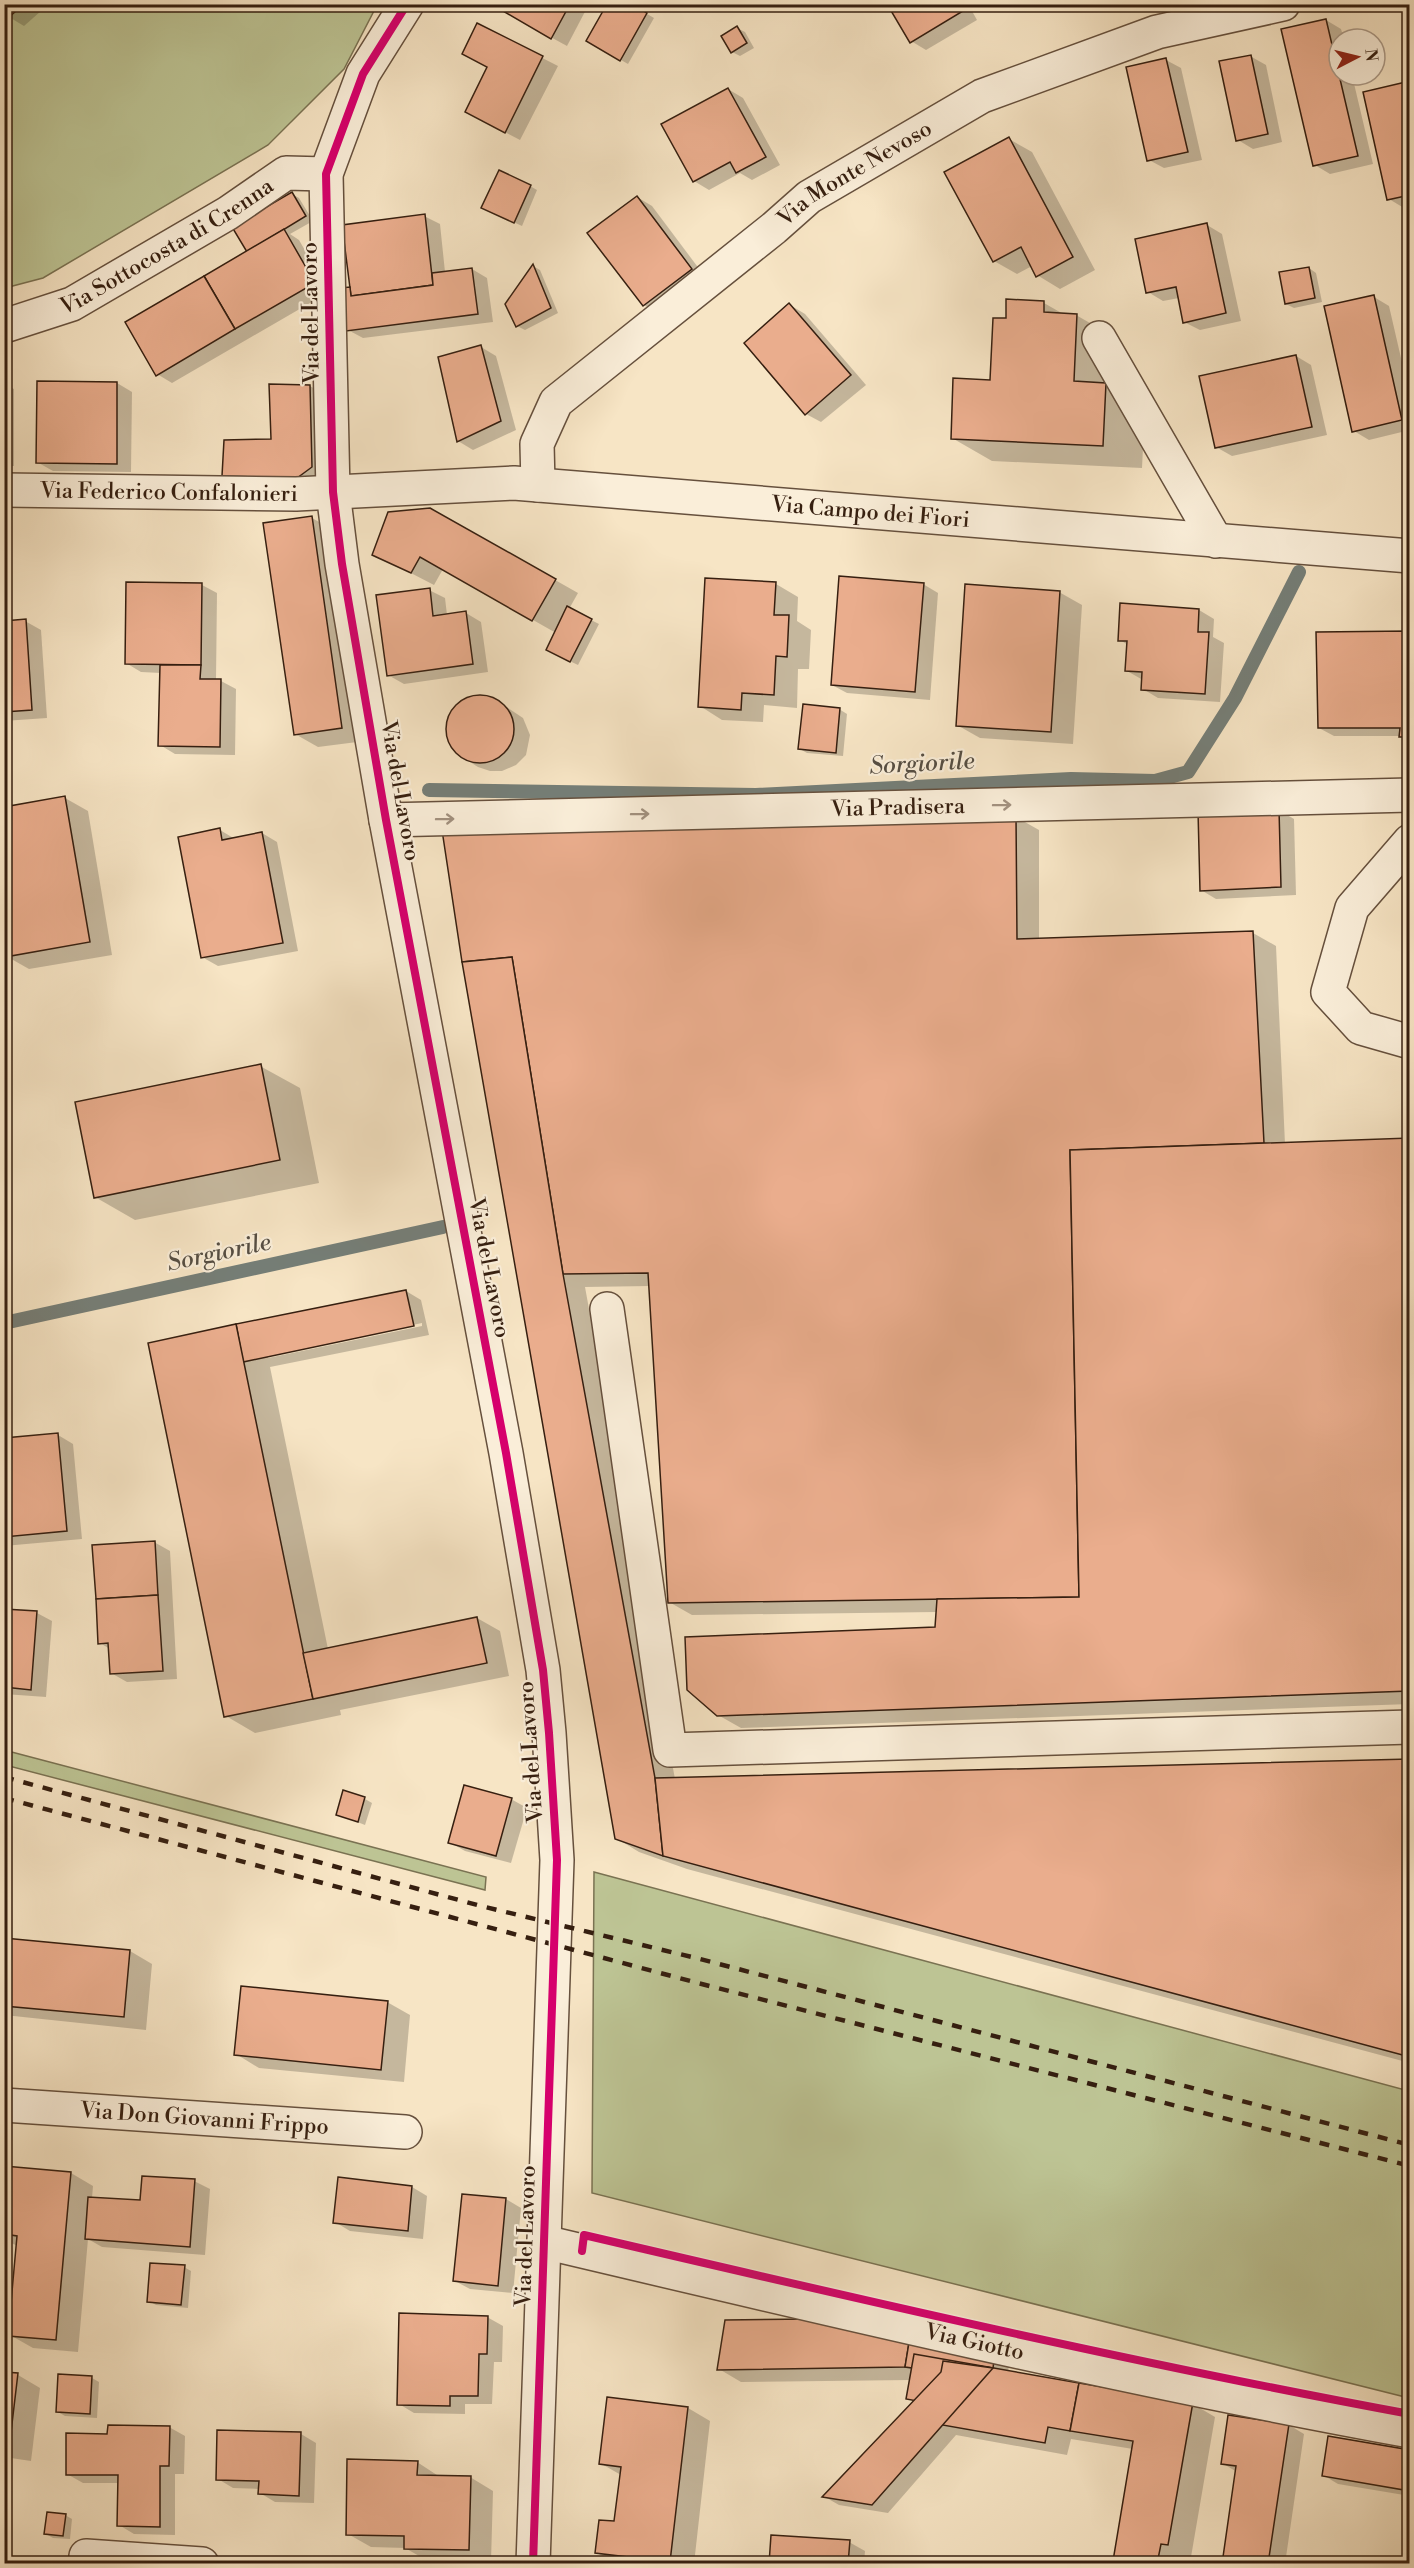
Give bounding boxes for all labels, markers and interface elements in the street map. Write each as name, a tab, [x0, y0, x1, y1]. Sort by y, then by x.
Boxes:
north arrow	[1327, 27, 1387, 87]
text: N	[1360, 48, 1382, 63]
street label: Via Monte Nevoso	[771, 115, 937, 233]
street label: Via Sottocosta di Crenna	[56, 172, 279, 321]
street label: Via del Lavoro	[296, 242, 326, 385]
street label: Via Federico Confalonieri	[39, 477, 298, 508]
street label: Via Campo dei Fiori	[769, 490, 971, 534]
street label: Via del Lavoro	[374, 718, 426, 863]
water label: Sorgiorile	[869, 746, 975, 782]
street label: Via Pradisera	[829, 792, 966, 823]
one-way arrow	[992, 799, 1012, 811]
one-way arrow	[629, 808, 649, 820]
one-way arrow	[434, 813, 454, 825]
street label: Via del Lavoro	[462, 1195, 516, 1340]
water label: Sorgiorile	[164, 1227, 274, 1279]
street label: Via del Lavoro	[513, 1680, 549, 1825]
street label: Via Don Giovanni Frippo	[78, 2097, 330, 2140]
street label: Via del Lavoro	[510, 2165, 542, 2308]
street label: Via Giotto	[921, 2317, 1027, 2366]

